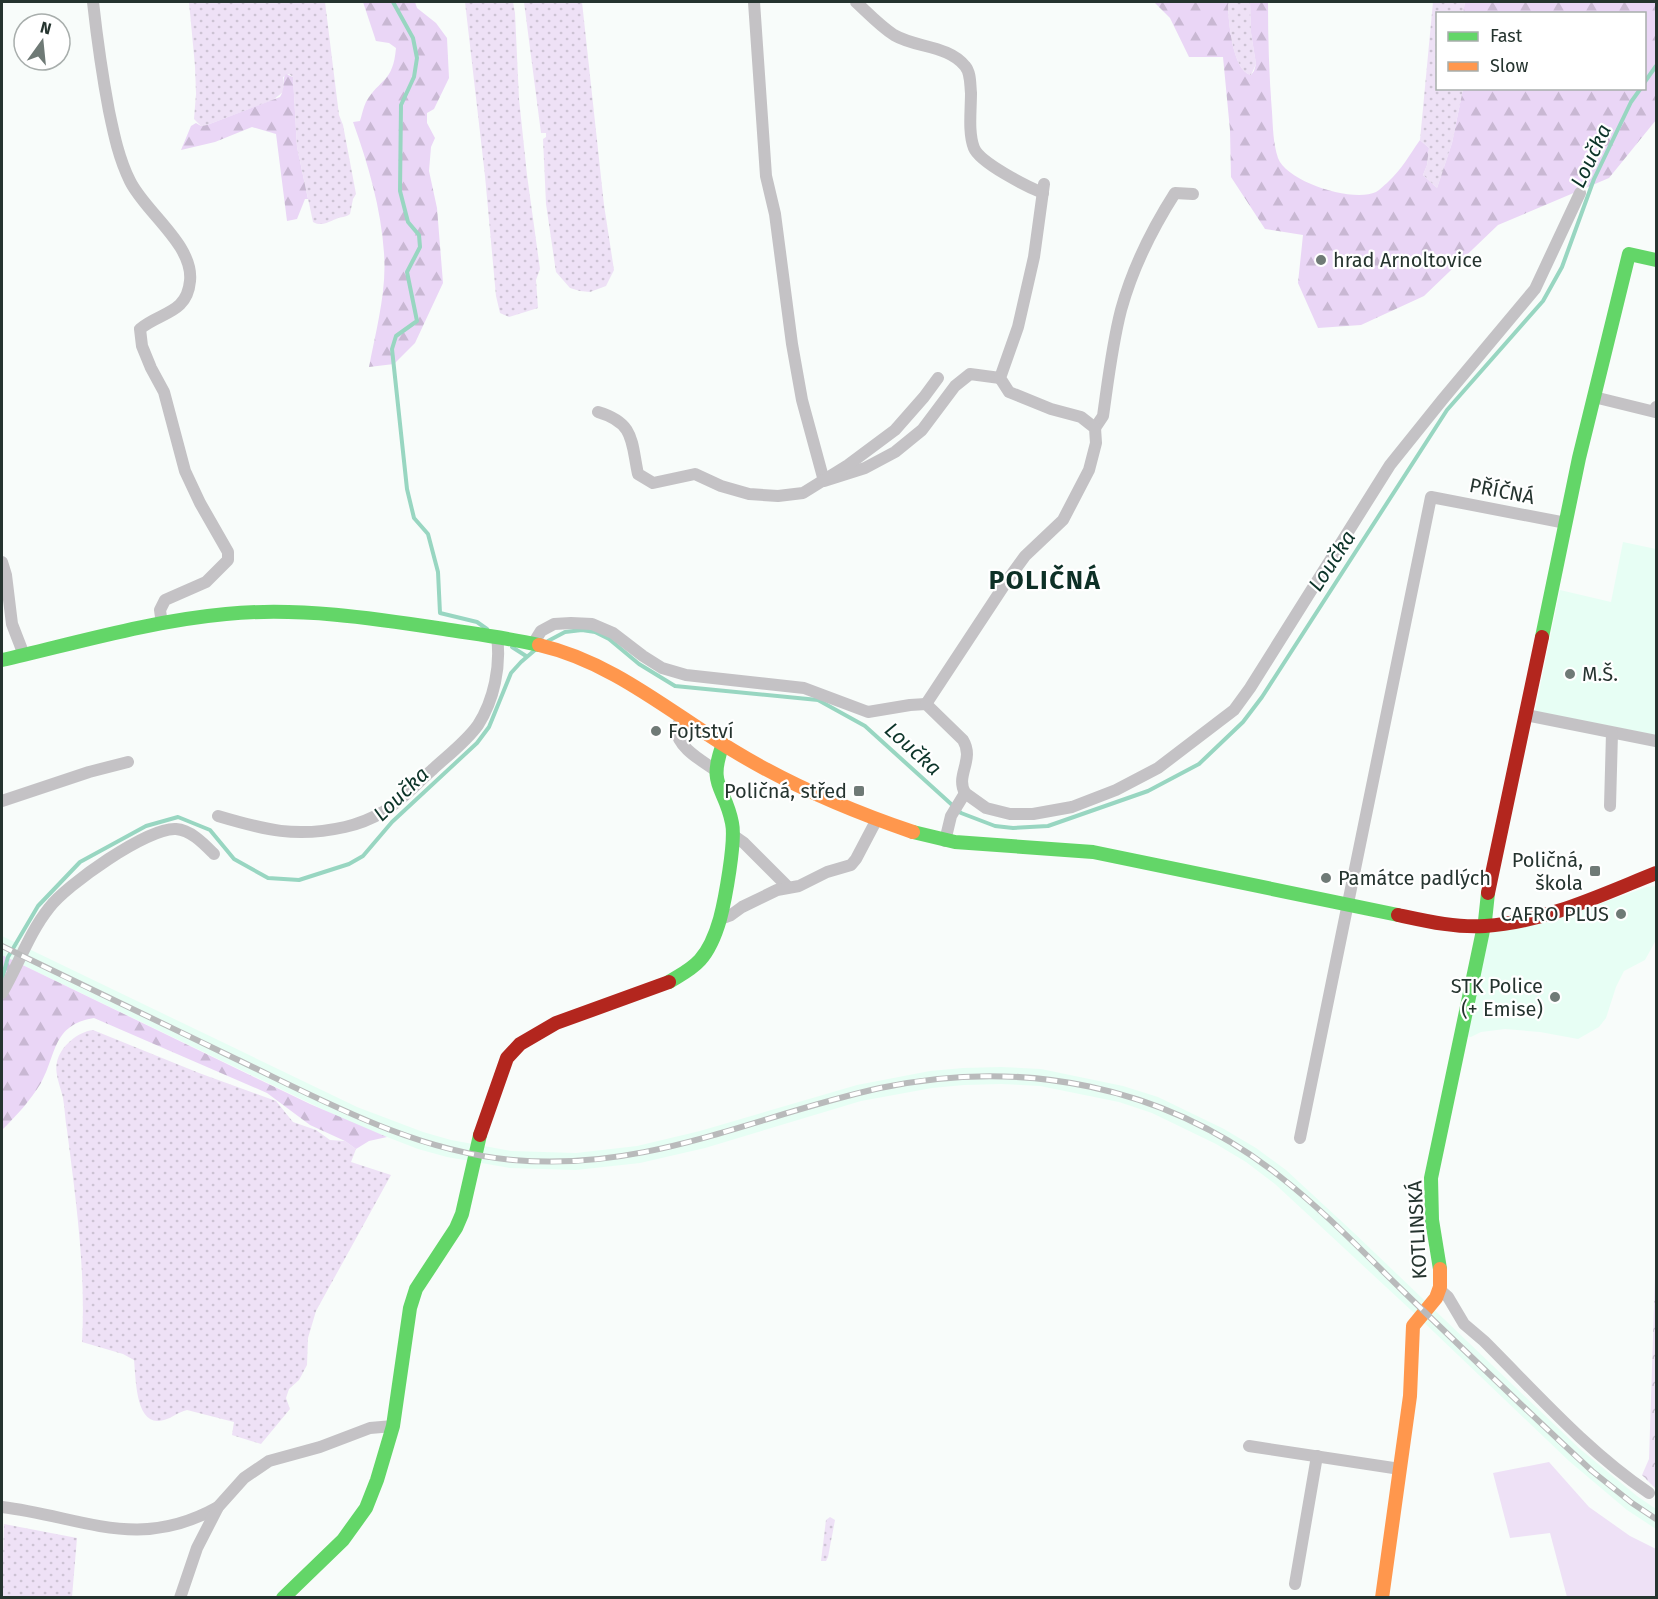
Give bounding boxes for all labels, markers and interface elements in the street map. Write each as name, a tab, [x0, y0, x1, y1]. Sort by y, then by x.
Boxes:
north arrow	[12, 12, 72, 72]
legend	[1436, 12, 1646, 90]
text: N	[38, 17, 53, 39]
text: Fast	[1490, 25, 1523, 47]
text: Slow	[1490, 55, 1529, 77]
water label: Loučka	[1565, 120, 1617, 192]
place label: hrad Arnoltovice	[1333, 248, 1482, 272]
marker: hrad Arnoltovice	[1314, 253, 1328, 267]
street label: PŘÍČNÁ	[1467, 473, 1537, 509]
water label: Loučka	[1303, 526, 1361, 596]
district label: POLIČNÁ	[989, 564, 1101, 596]
place label: M.Š.	[1582, 662, 1618, 686]
marker: M.Š.	[1563, 667, 1577, 681]
water label: Loučka	[879, 717, 947, 781]
place label: Fojtství	[668, 719, 734, 743]
marker: Fojtství	[649, 724, 663, 738]
water label: Loučka	[368, 761, 434, 827]
place label: Poličná, střed	[724, 779, 847, 803]
marker: Poličná, střed	[852, 784, 866, 798]
place label: Poličná, škola	[1512, 848, 1583, 895]
marker: Poličná, škola	[1588, 864, 1602, 878]
place label: Památce padlých	[1338, 866, 1491, 890]
marker: Památce padlých	[1319, 871, 1333, 885]
place label: CAFRO PLUS	[1500, 902, 1609, 926]
marker: CAFRO PLUS	[1614, 907, 1628, 921]
place label: STK Police (+ Emise)	[1451, 974, 1543, 1021]
marker: STK Police (+ Emise)	[1548, 990, 1562, 1004]
street label: KOTLINSKÁ	[1402, 1180, 1432, 1280]

